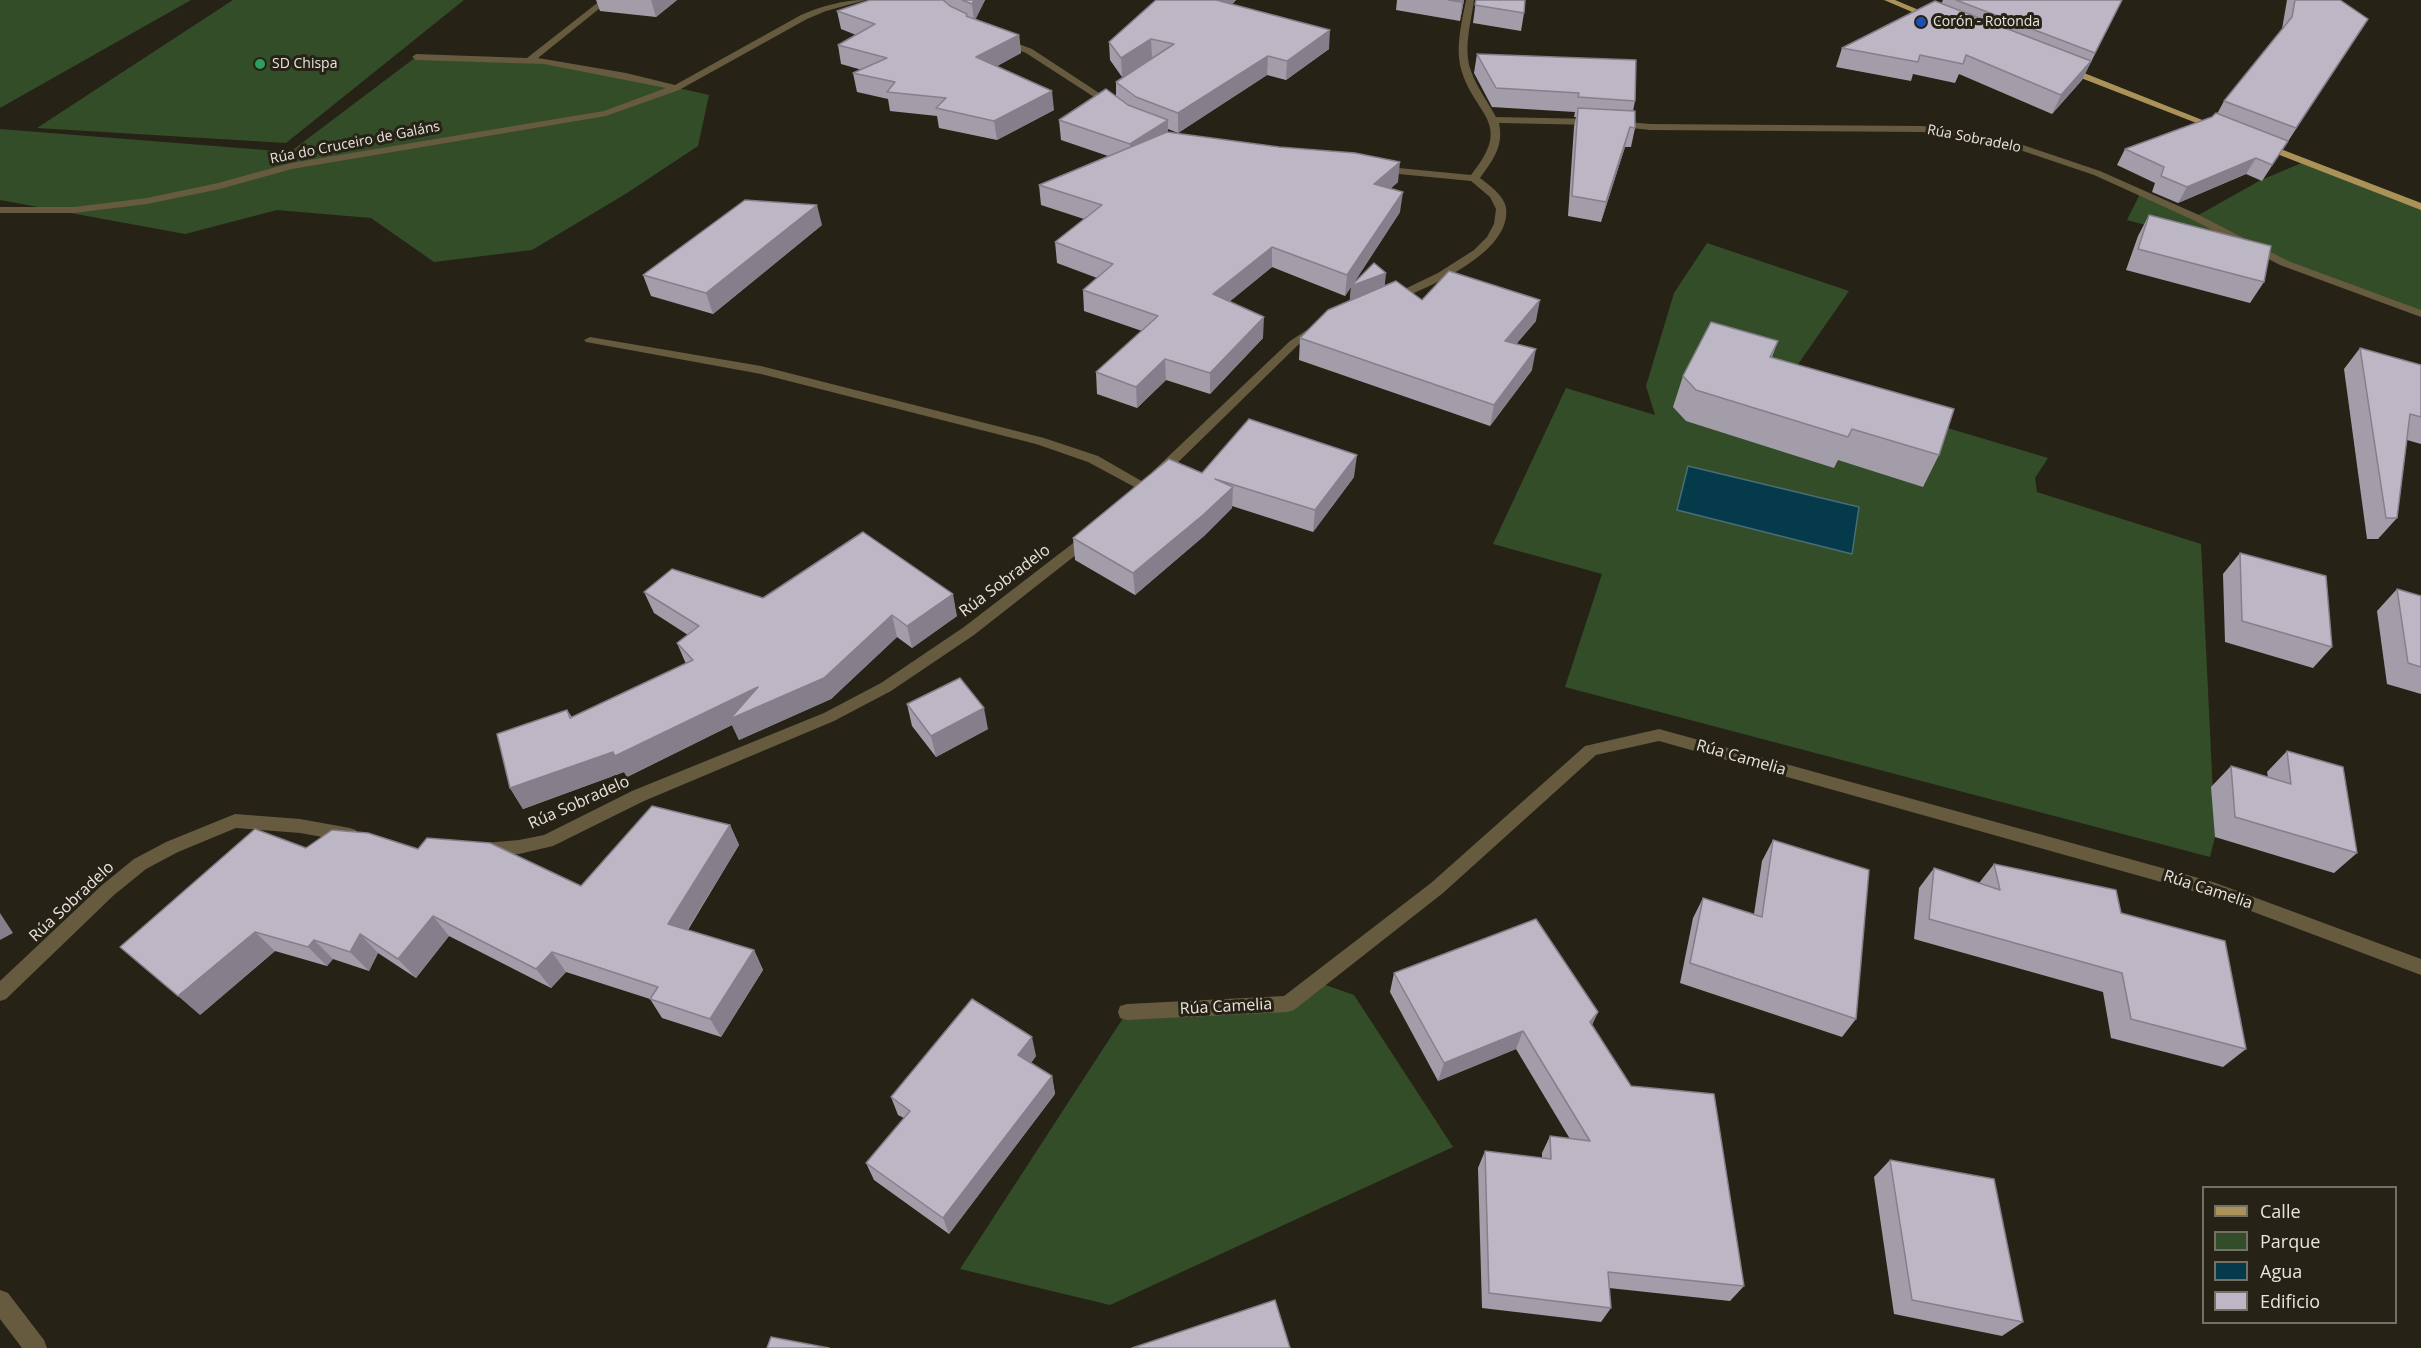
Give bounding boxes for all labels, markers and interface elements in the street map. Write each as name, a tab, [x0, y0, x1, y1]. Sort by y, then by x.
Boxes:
place label: Corón - Rotonda	[1933, 14, 2040, 30]
marker: Corón - Rotonda	[1914, 15, 1928, 29]
place label: SD Chispa	[272, 56, 337, 72]
marker: SD Chispa	[253, 57, 267, 71]
street label: Rúa do Cruceiro de Galáns	[269, 118, 441, 168]
street label: Rúa Sobradelo	[1926, 122, 2022, 156]
street label: Rúa Sobradelo	[956, 541, 1054, 621]
street label: Rúa Camelia	[1694, 736, 1788, 780]
street label: Rúa Sobradelo	[525, 772, 633, 834]
street label: Rúa Sobradelo	[26, 858, 118, 946]
street label: Rúa Camelia	[2161, 867, 2255, 913]
street label: Rúa Camelia	[1179, 995, 1273, 1019]
legend	[2202, 1186, 2397, 1324]
text: Calle	[2260, 1199, 2301, 1223]
text: Parque	[2260, 1229, 2320, 1253]
text: Agua	[2260, 1259, 2302, 1283]
text: Edificio	[2260, 1289, 2320, 1313]

